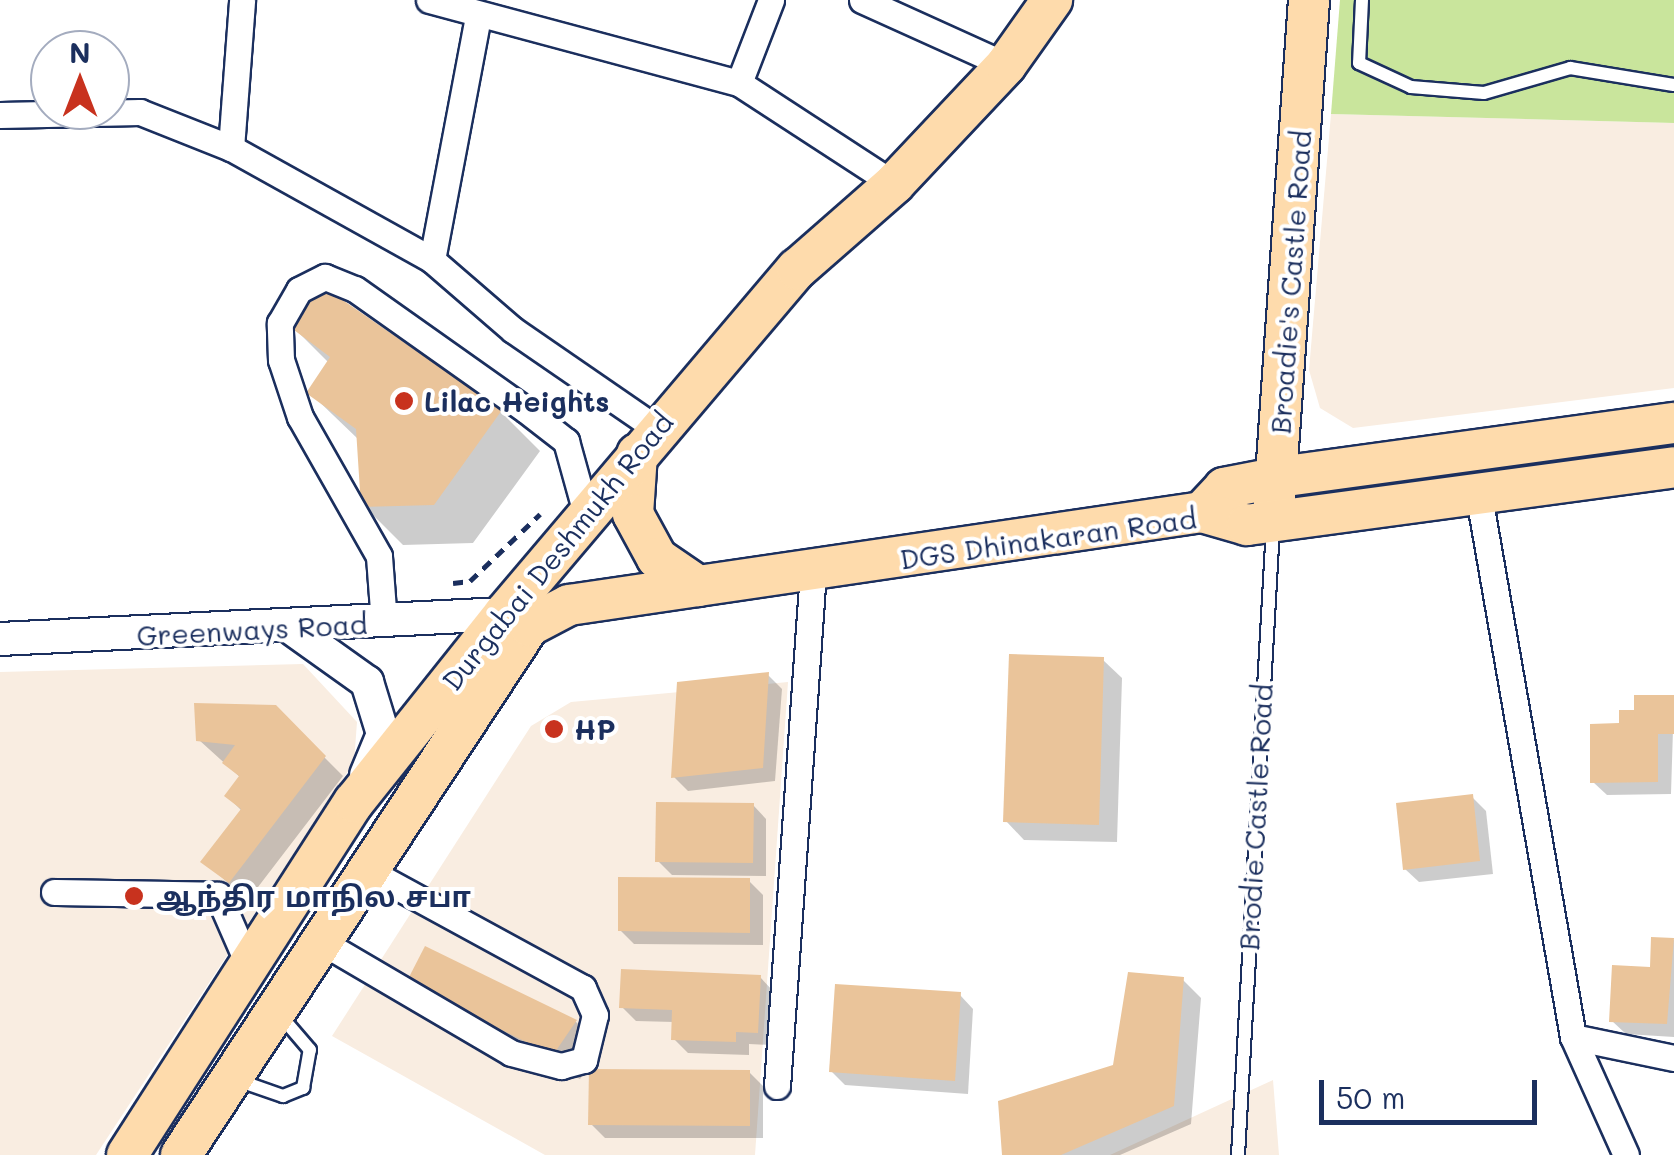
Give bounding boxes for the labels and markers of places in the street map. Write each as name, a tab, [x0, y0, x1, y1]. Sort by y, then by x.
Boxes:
place label: Lilac Heights	[424, 384, 609, 418]
marker: Lilac Heights	[393, 390, 415, 412]
place label: HP	[574, 712, 616, 746]
marker: HP	[543, 718, 565, 740]
place label: ஆந்திர மாநில சபா	[156, 879, 471, 913]
marker: ஆந்திர மாநில சபா	[121, 883, 147, 909]

